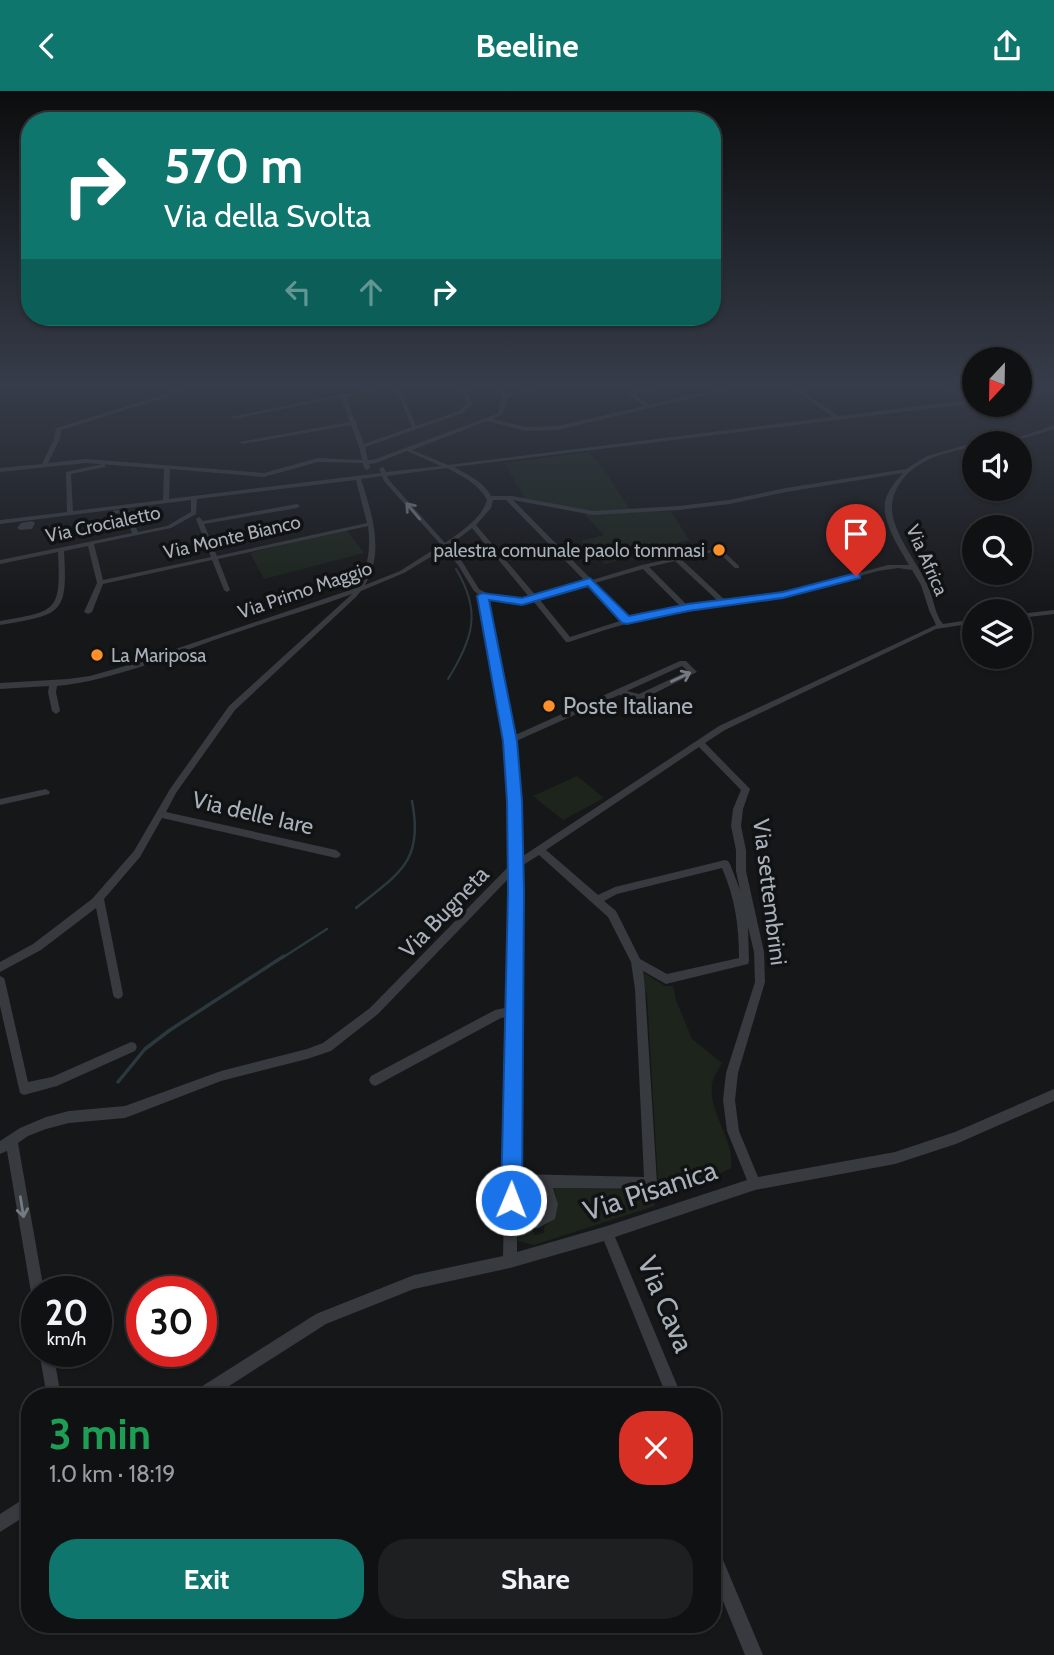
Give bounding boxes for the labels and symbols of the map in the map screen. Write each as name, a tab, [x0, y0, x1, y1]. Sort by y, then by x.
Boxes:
north arrow	[962, 347, 1032, 417]
street label: Via Crocialetto	[44, 501, 162, 547]
one-way arrow	[405, 503, 421, 521]
pin	[826, 504, 886, 576]
street label: Via Monte Bianco	[161, 510, 303, 564]
street label: Via Africa	[901, 521, 953, 599]
place label: palestra comunale paolo tommasi	[434, 539, 705, 562]
marker: palestra comunale paolo tommasi	[711, 542, 727, 558]
street label: Via Primo Maggio	[235, 556, 375, 624]
place label: La Mariposa	[111, 644, 206, 667]
marker: La Mariposa	[89, 647, 105, 663]
one-way arrow	[670, 670, 691, 683]
place label: Poste Italiane	[563, 692, 693, 720]
marker: Poste Italiane	[541, 698, 557, 714]
street label: Via delle Iare	[190, 785, 317, 841]
street label: Via settembrini	[747, 817, 793, 967]
street label: Via Bugneta	[393, 860, 495, 964]
street label: Via Pisanica	[579, 1152, 722, 1228]
position arrow	[474, 1163, 548, 1237]
one-way arrow	[16, 1195, 29, 1218]
street label: Via Cava	[631, 1251, 702, 1358]
speed limit sign: 30	[126, 1276, 217, 1367]

